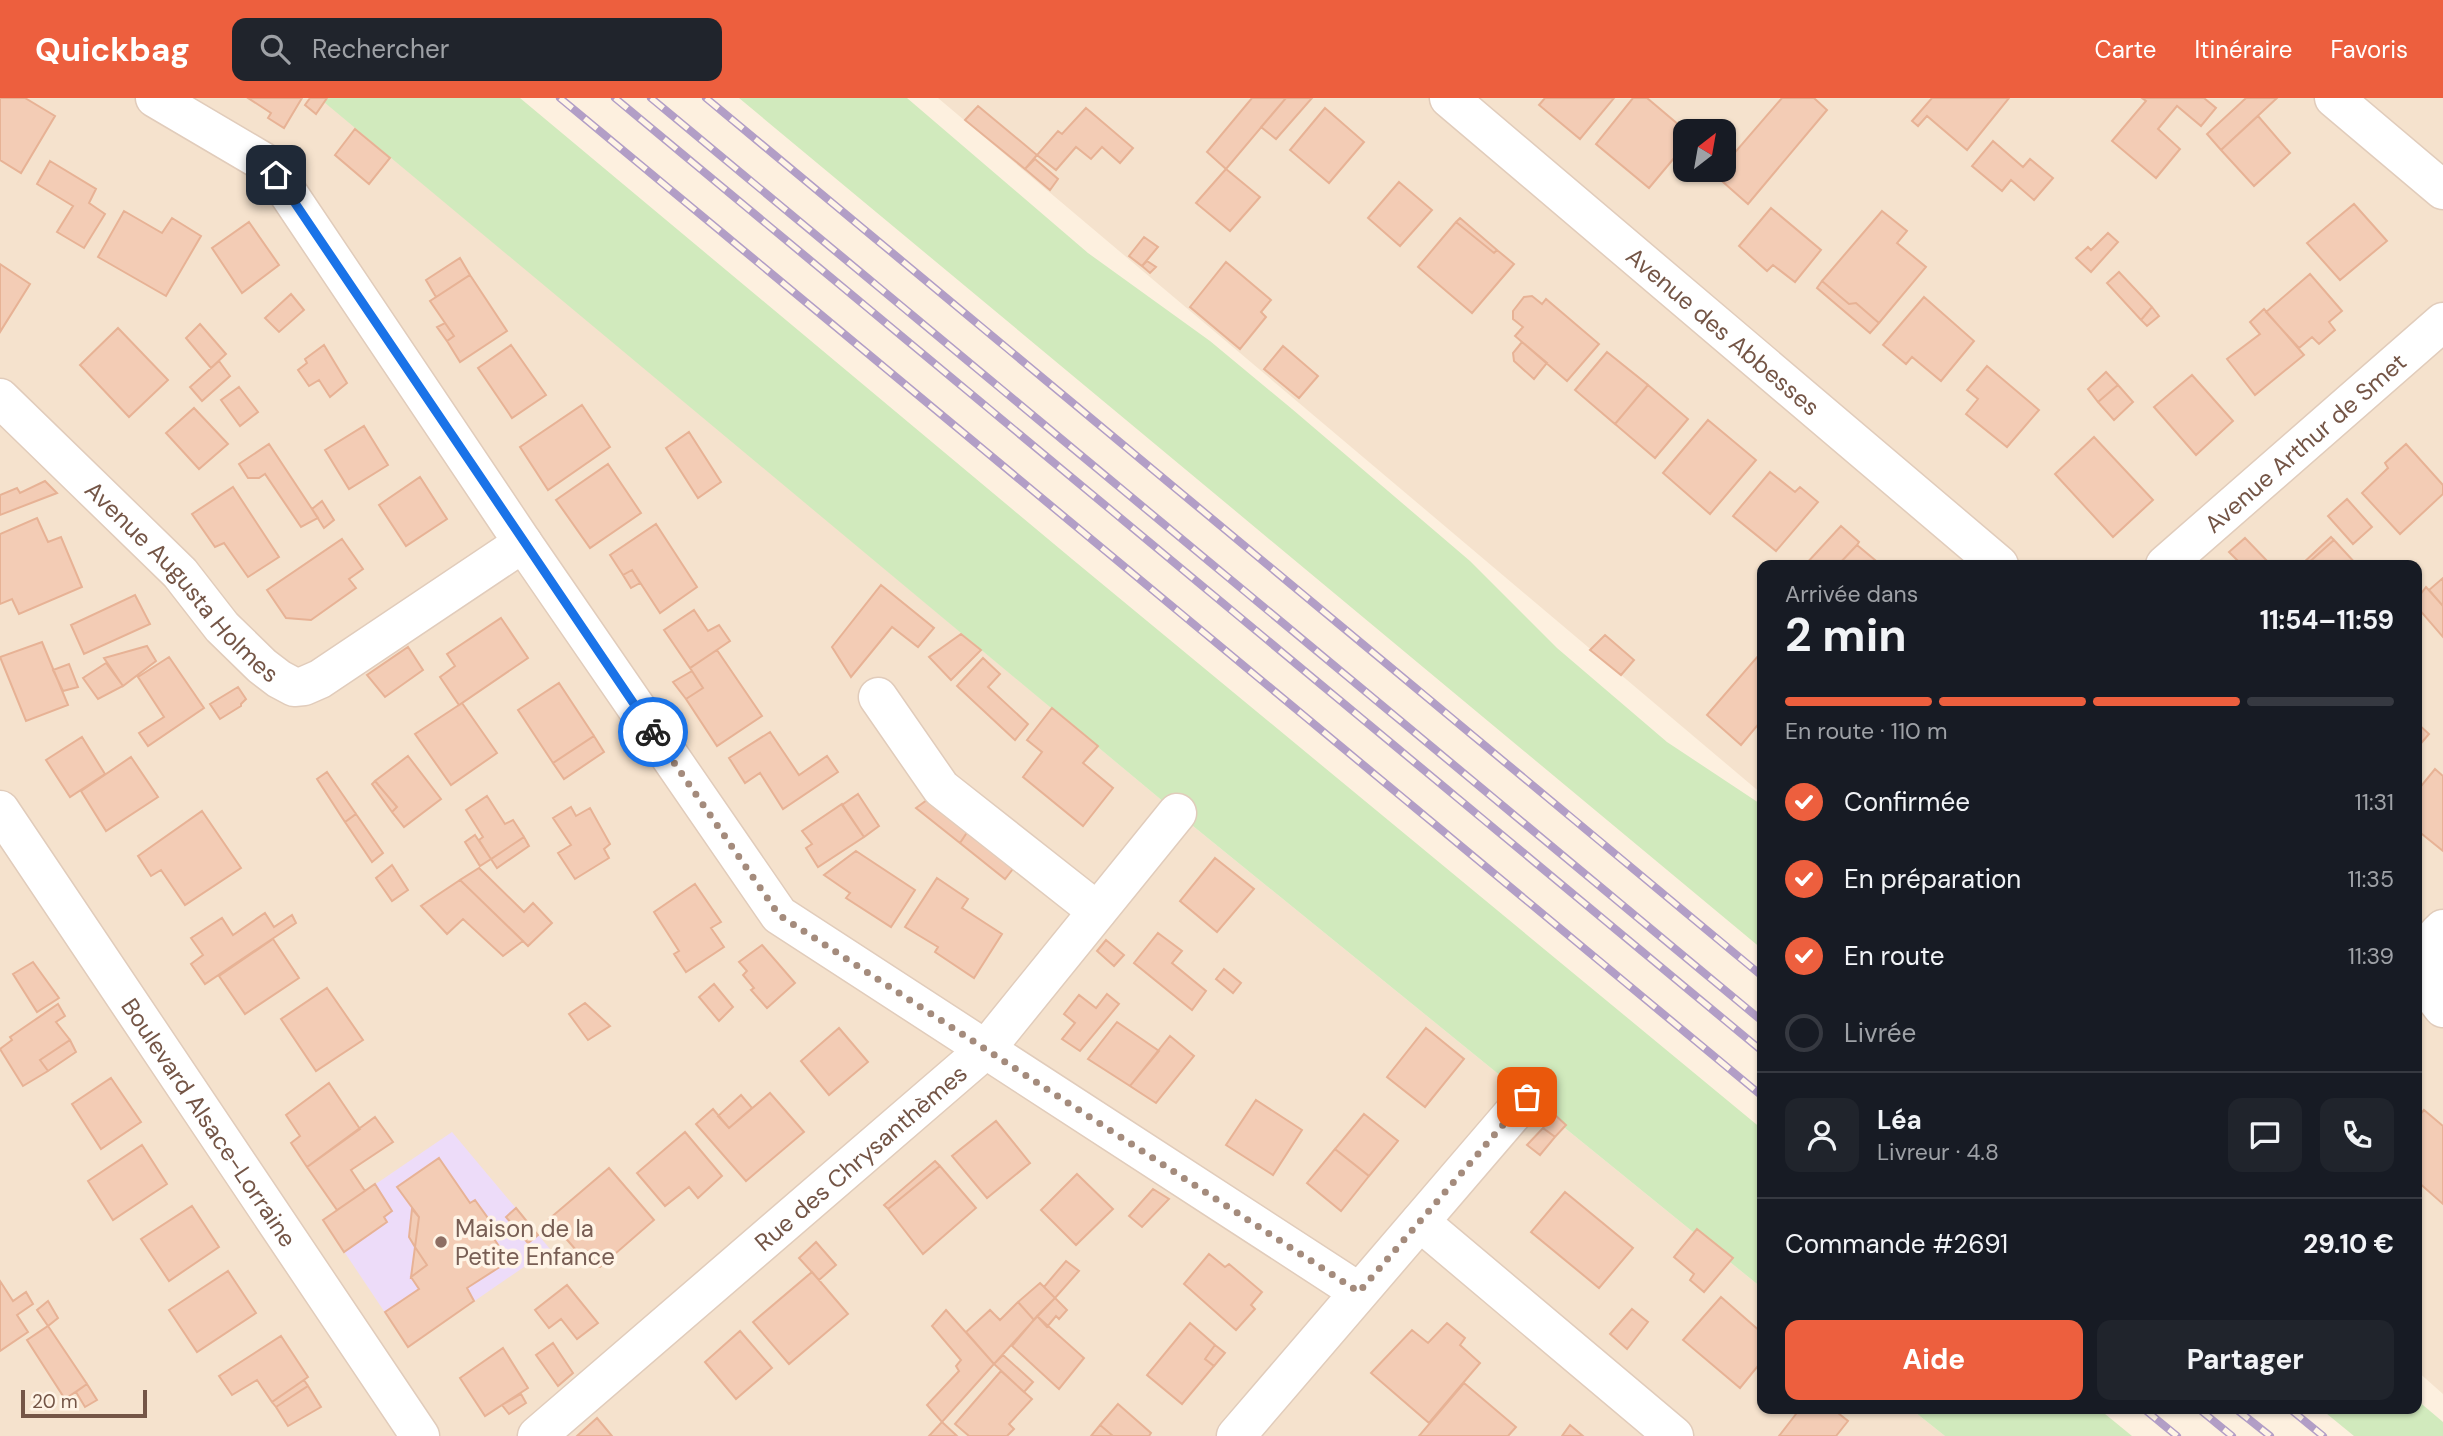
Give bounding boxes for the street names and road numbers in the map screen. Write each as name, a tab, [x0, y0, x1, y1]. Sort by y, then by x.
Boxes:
street label: Avenue des Abbesses	[1620, 240, 1827, 422]
street label: Avenue Arthur de Smet	[2198, 346, 2412, 539]
street label: Avenue Augusta Holmes	[79, 474, 285, 689]
street label: Boulevard Alsace-Lorraine	[115, 992, 304, 1253]
street label: Rue des Chrysanthèmes	[748, 1057, 973, 1257]

